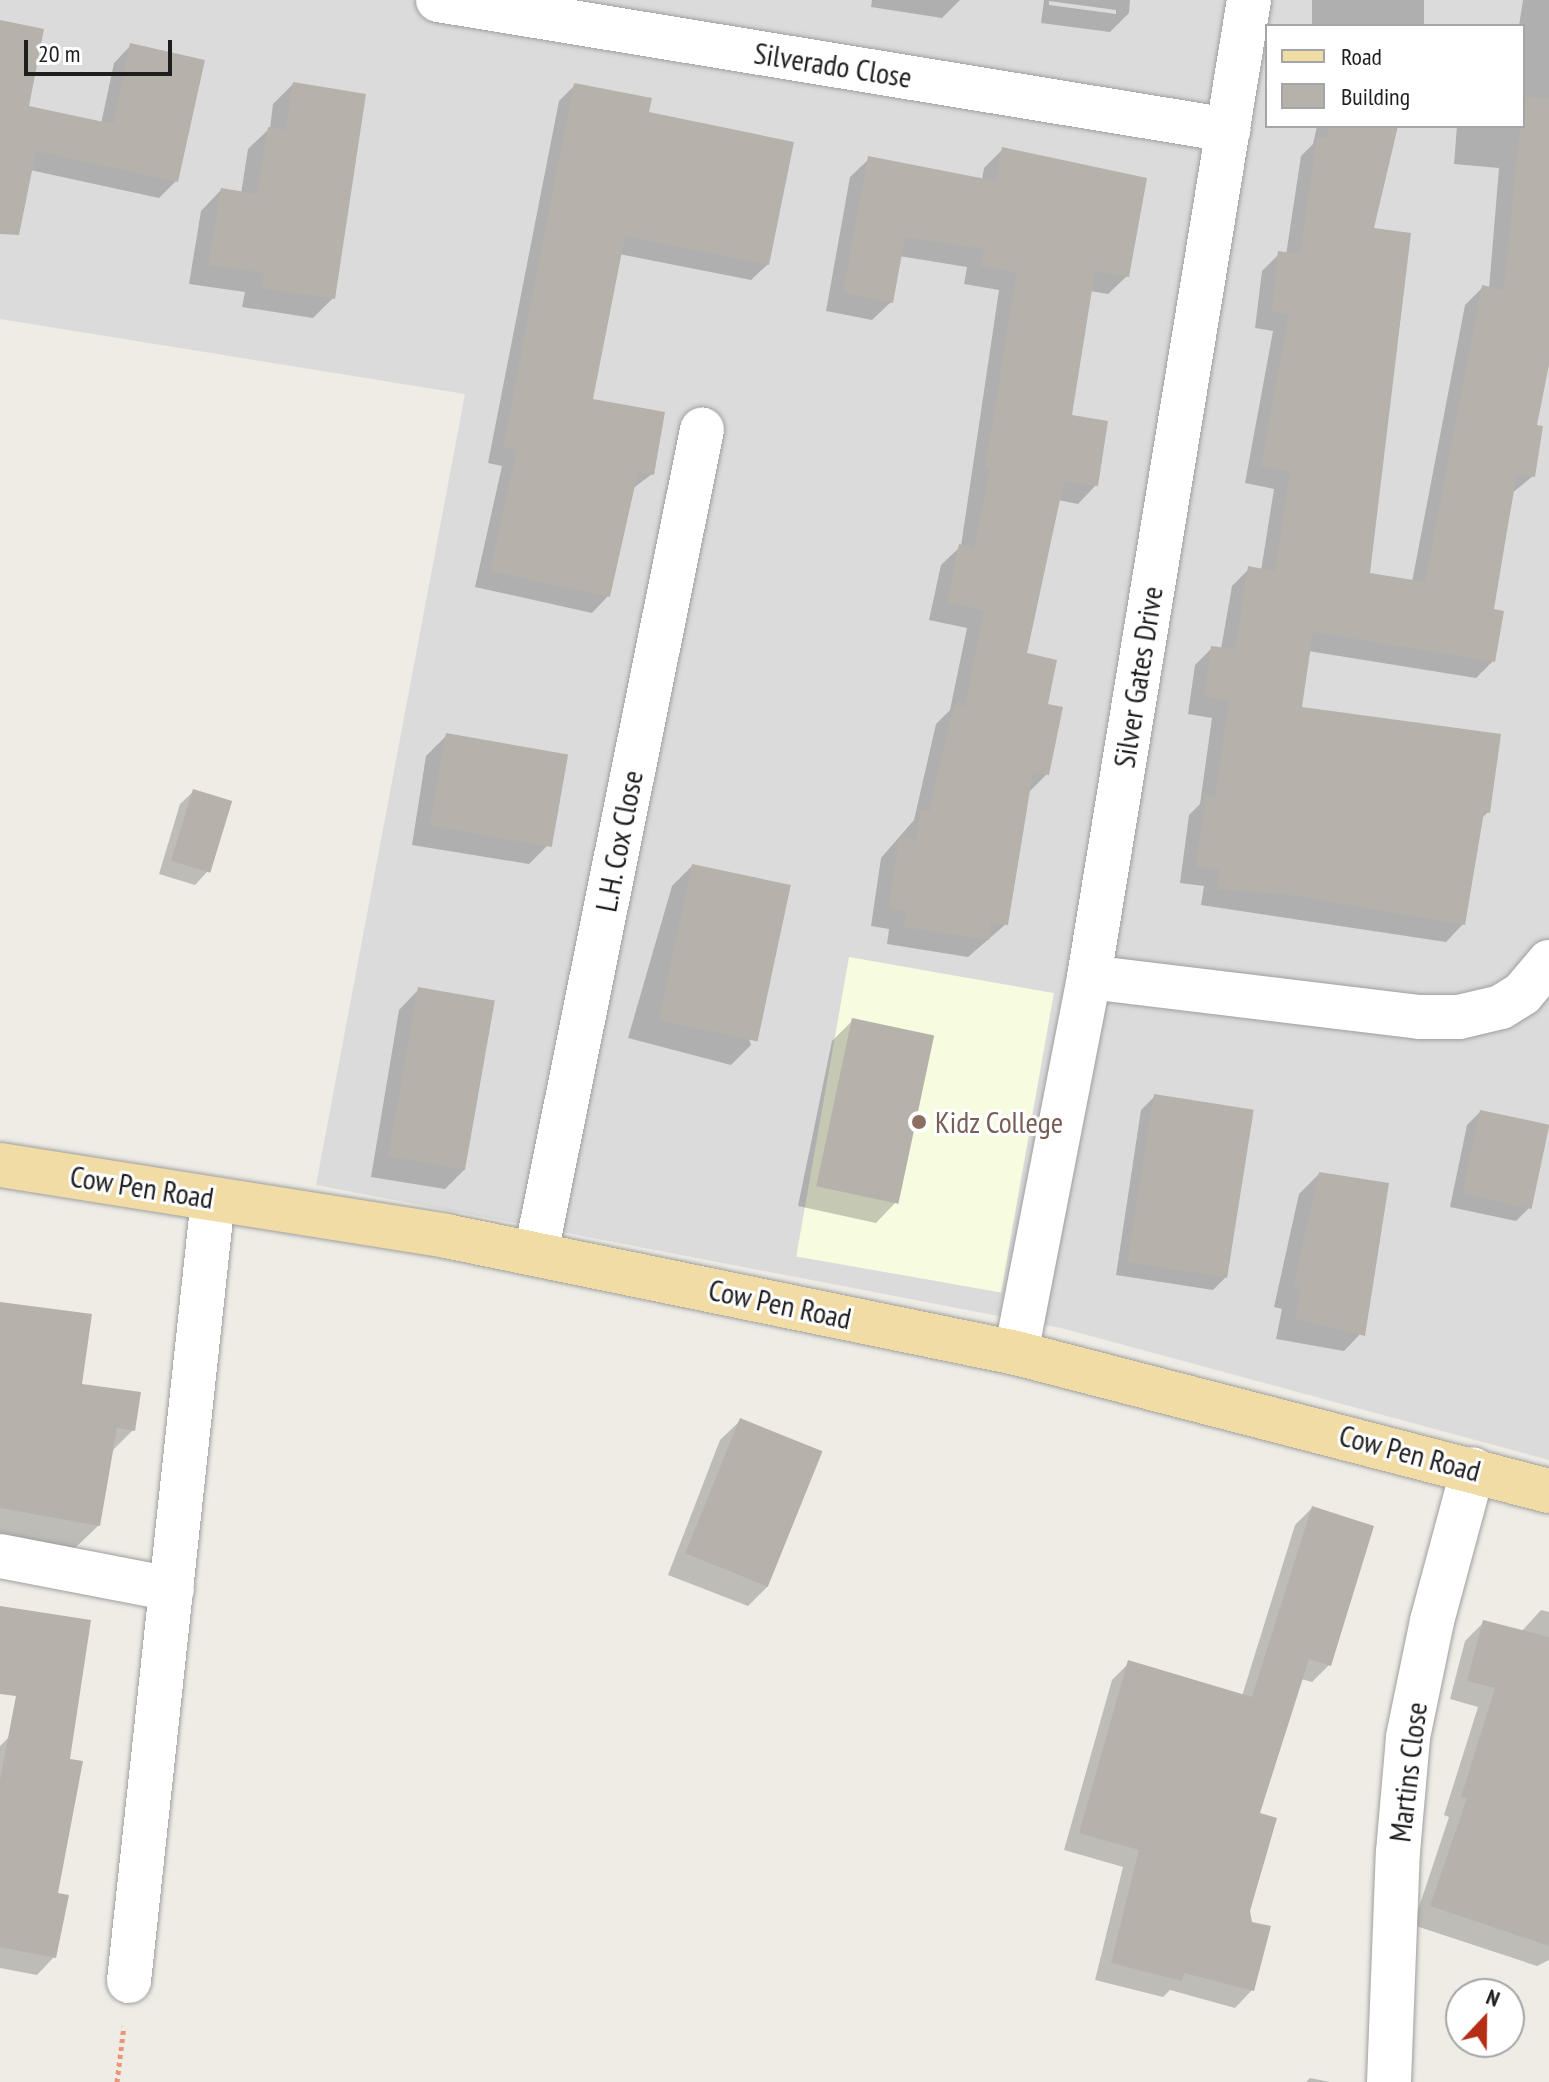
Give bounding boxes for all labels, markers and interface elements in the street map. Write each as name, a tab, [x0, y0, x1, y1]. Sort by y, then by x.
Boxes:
scale bar	[28, 24, 176, 74]
legend	[1265, 24, 1525, 128]
street label: Silverado Close	[752, 35, 914, 95]
text: 20 m	[38, 38, 80, 69]
text: Road	[1341, 41, 1382, 72]
text: Building	[1341, 81, 1410, 112]
street label: Silver Gates Drive	[1106, 584, 1170, 770]
street label: L.H. Cox Close	[587, 766, 651, 916]
place label: Kidz College	[935, 1104, 1064, 1140]
marker: Kidz College	[910, 1113, 928, 1131]
street label: Cow Pen Road	[67, 1158, 217, 1216]
street label: Cow Pen Road	[705, 1271, 855, 1337]
street label: Cow Pen Road	[1335, 1417, 1485, 1489]
street label: Martins Close	[1382, 1700, 1434, 1844]
north arrow	[1445, 1978, 1525, 2058]
text: N	[1482, 1982, 1504, 2013]

